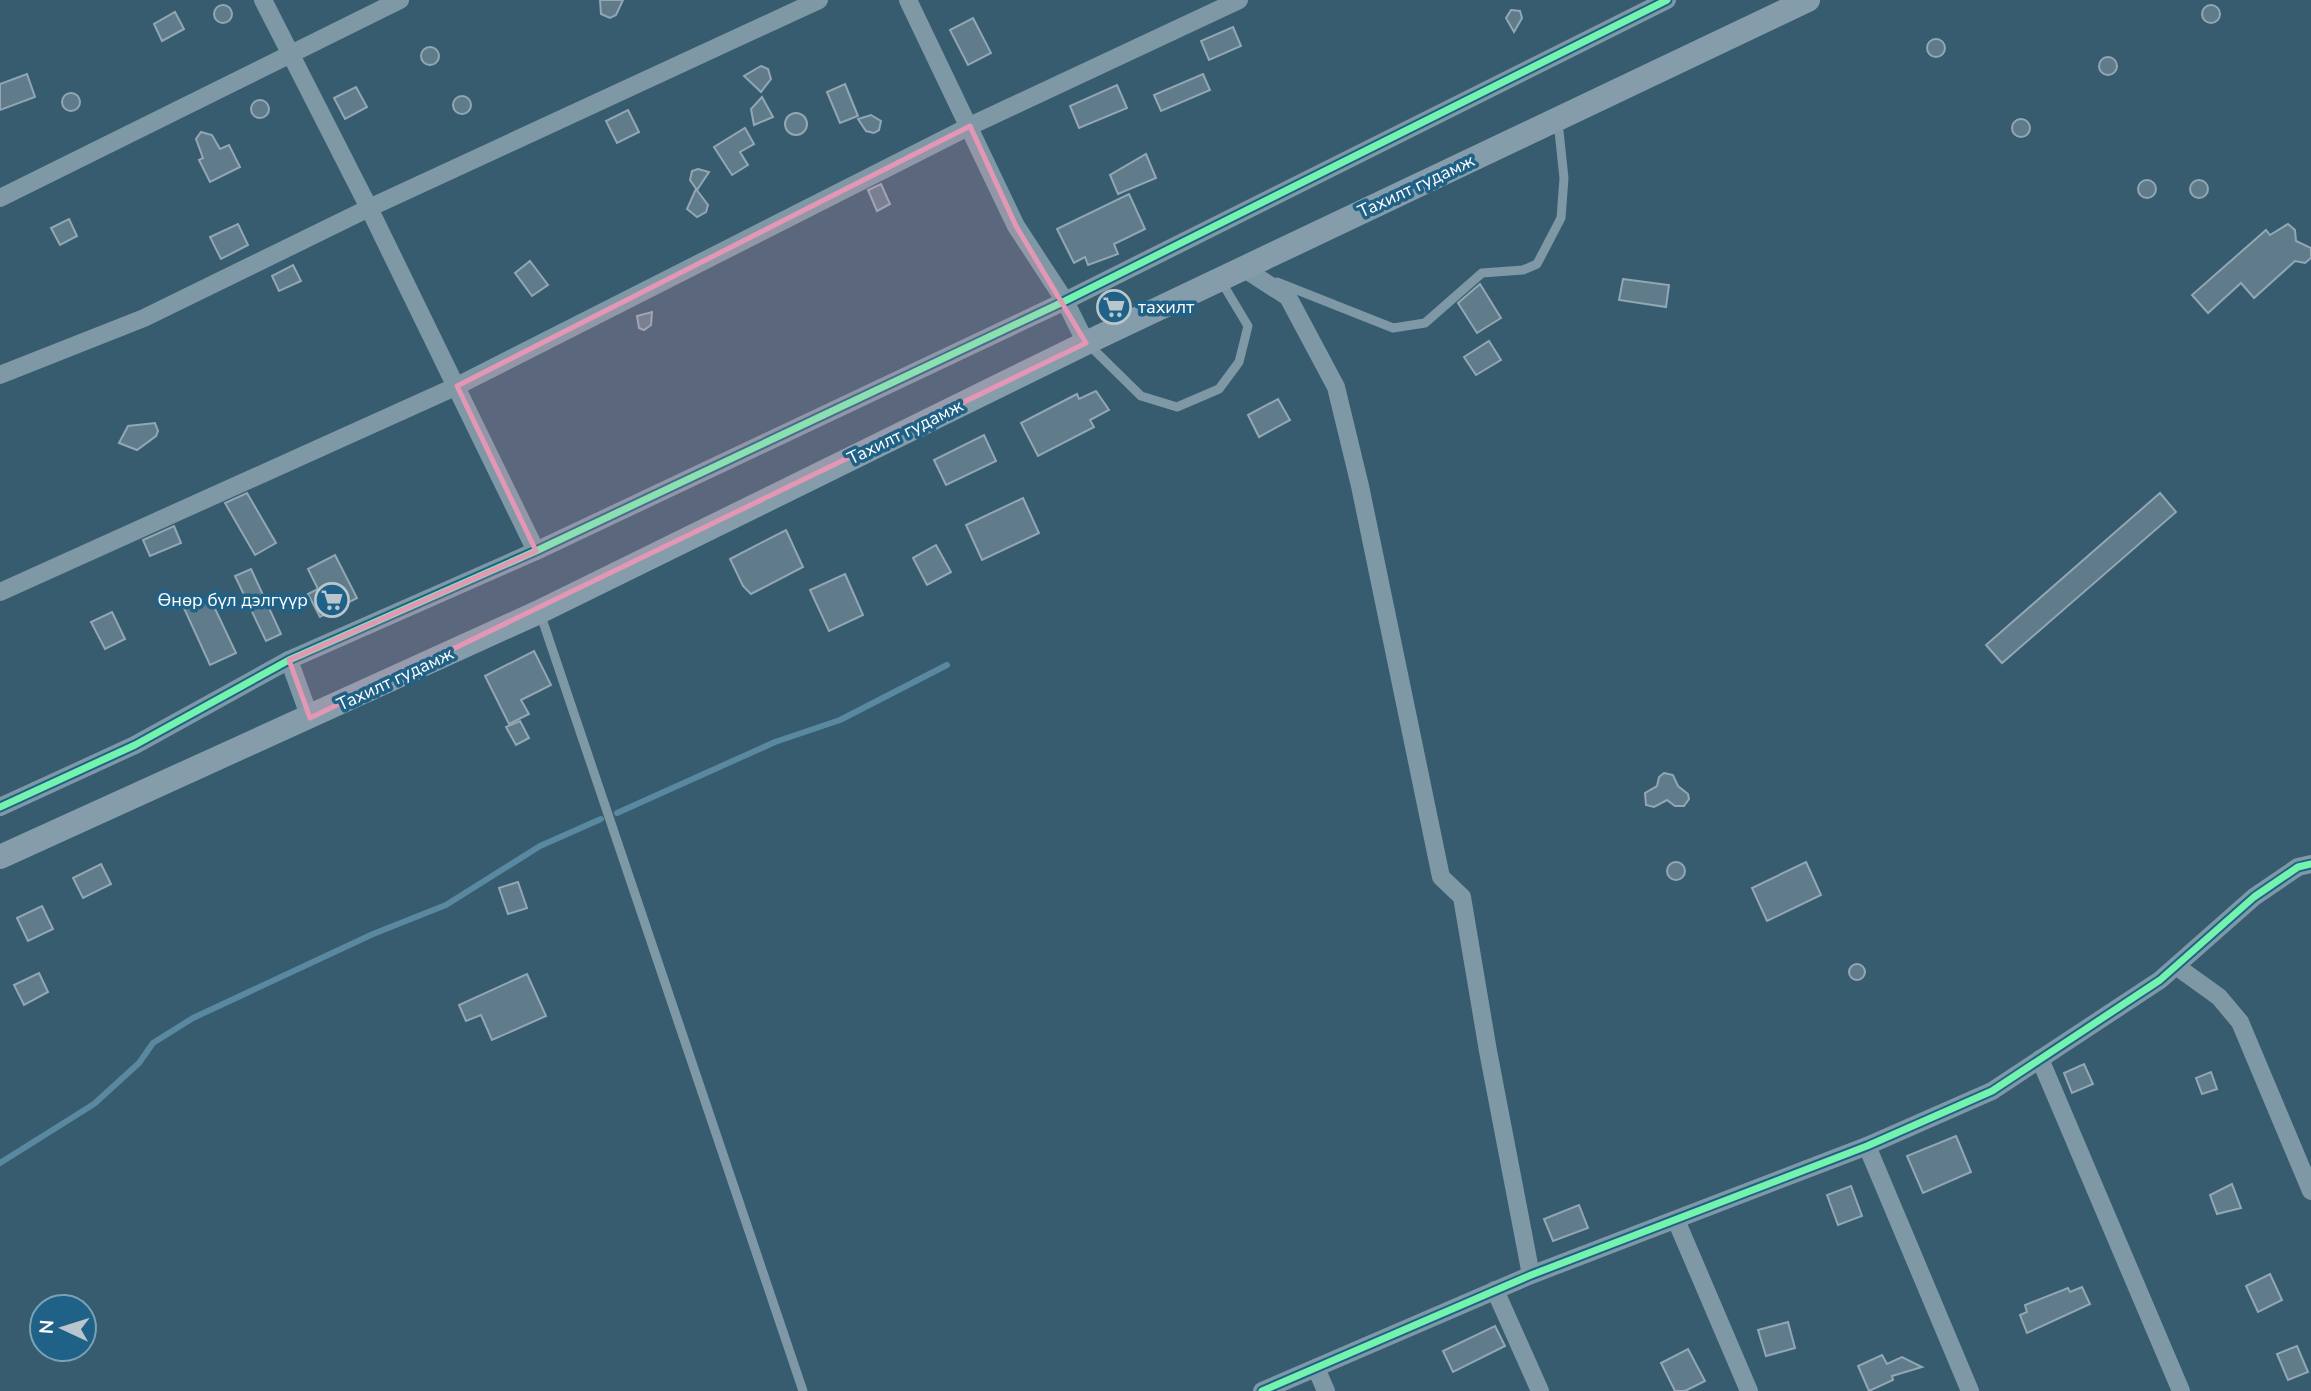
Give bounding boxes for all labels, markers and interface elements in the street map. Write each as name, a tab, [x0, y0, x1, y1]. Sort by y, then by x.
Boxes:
street label: Тахилт гудамж	[1354, 148, 1479, 223]
supermarket icon: тахилт	[1095, 288, 1133, 326]
place label: тахилт	[1138, 295, 1194, 319]
street label: Тахилт гудамж	[843, 393, 968, 470]
supermarket icon: Өнөр бүл дэлгүүр	[313, 581, 351, 619]
place label: Өнөр бүл дэлгүүр	[158, 588, 308, 612]
street label: Тахилт гудамж	[333, 641, 458, 716]
north arrow	[28, 1293, 98, 1363]
text: N	[34, 1319, 61, 1335]

